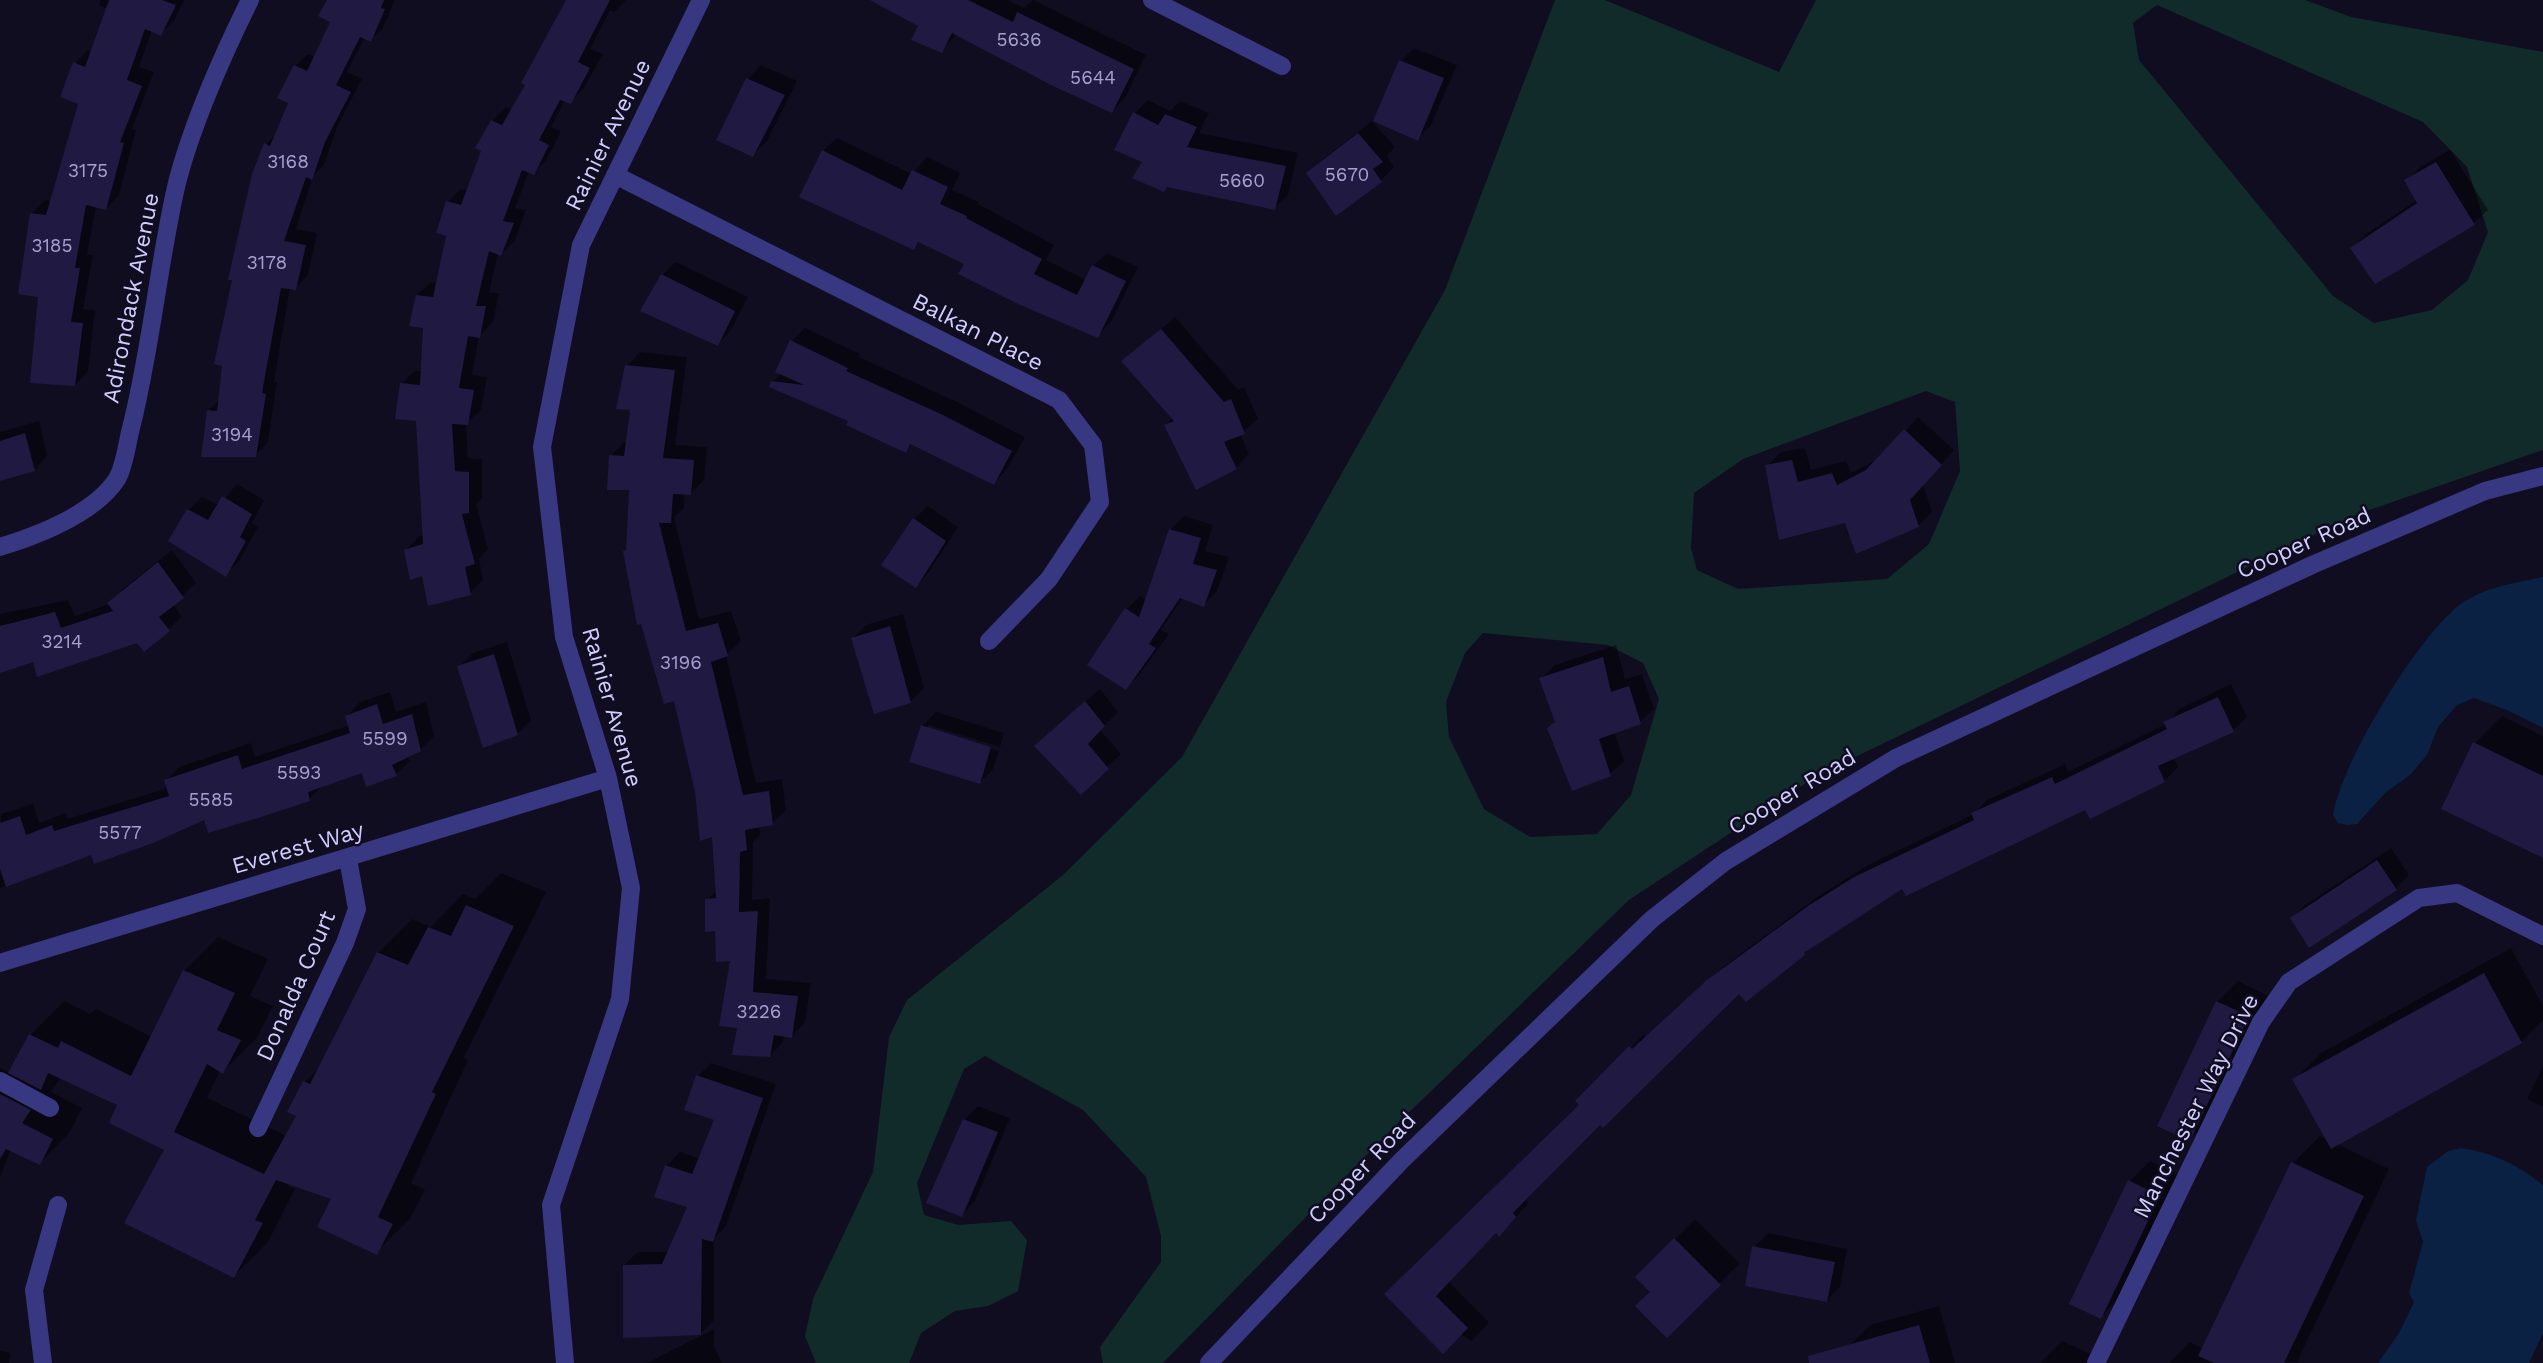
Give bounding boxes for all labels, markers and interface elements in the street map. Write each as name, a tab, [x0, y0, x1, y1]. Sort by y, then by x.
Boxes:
house number: 5636	[996, 28, 1042, 51]
street label: Rainier Avenue	[560, 55, 656, 215]
house number: 5644	[1070, 66, 1116, 89]
house number: 3168	[267, 150, 309, 173]
house number: 3175	[68, 159, 108, 182]
house number: 5670	[1325, 163, 1369, 186]
house number: 5660	[1219, 169, 1265, 192]
street label: Adirondack Avenue	[97, 191, 165, 405]
house number: 3185	[31, 234, 73, 257]
house number: 3178	[247, 251, 287, 274]
street label: Balkan Place	[908, 287, 1048, 377]
house number: 3194	[211, 423, 253, 446]
street label: Cooper Road	[2233, 501, 2375, 585]
street label: Rainier Avenue	[576, 624, 648, 790]
house number: 3214	[41, 630, 83, 653]
house number: 3196	[660, 651, 702, 674]
house number: 5599	[362, 727, 408, 750]
street label: Cooper Road	[1723, 743, 1861, 841]
house number: 5593	[277, 761, 321, 784]
house number: 5585	[189, 788, 233, 811]
street label: Everest Way	[229, 816, 367, 880]
house number: 5577	[98, 821, 142, 844]
street label: Donalda Court	[251, 906, 341, 1065]
street label: Manchester Way Drive	[2128, 989, 2264, 1223]
house number: 3226	[737, 1000, 781, 1023]
street label: Cooper Road	[1302, 1107, 1422, 1229]

